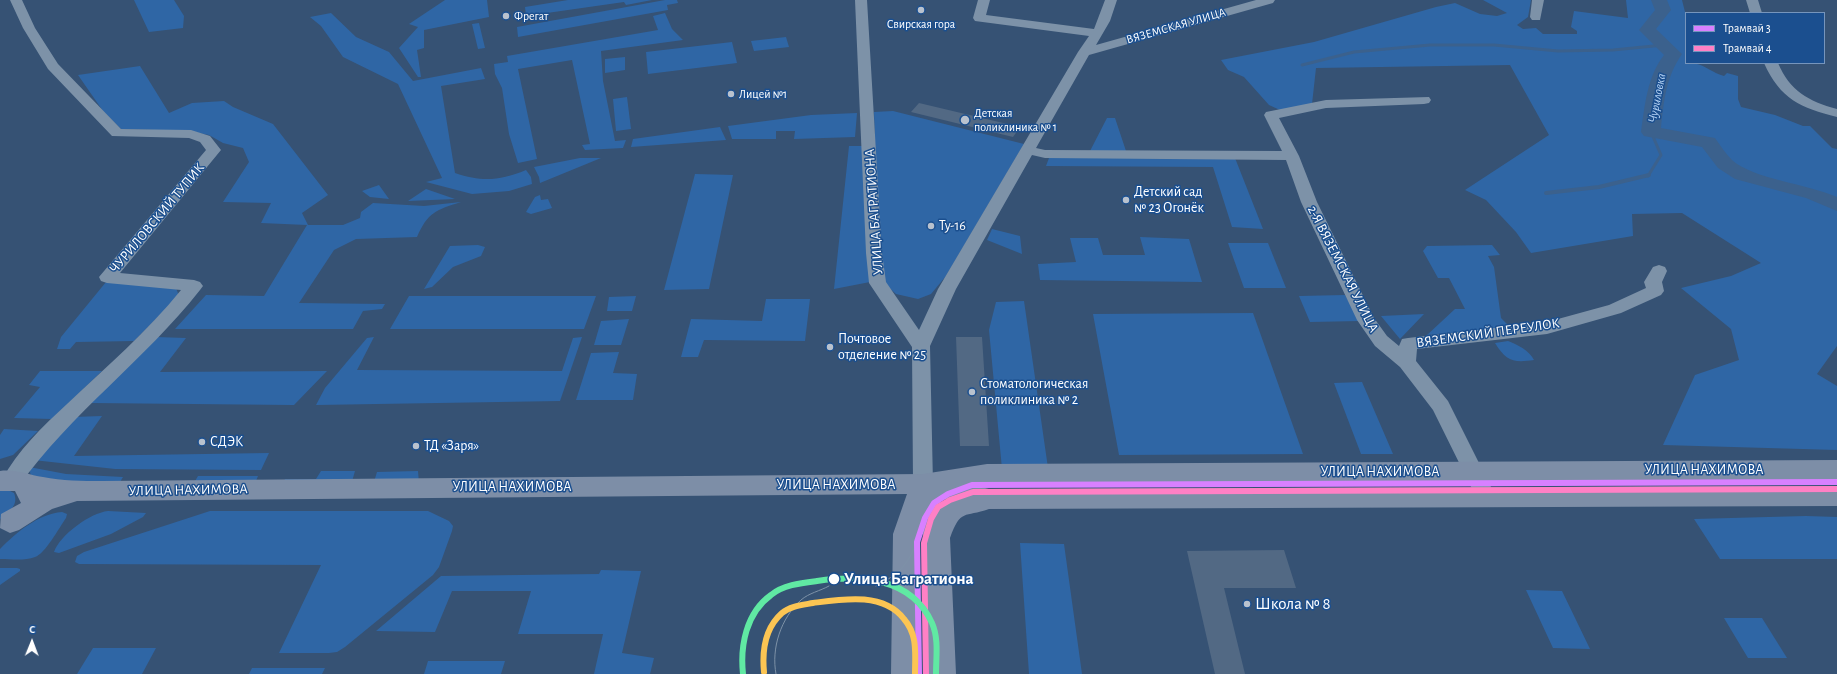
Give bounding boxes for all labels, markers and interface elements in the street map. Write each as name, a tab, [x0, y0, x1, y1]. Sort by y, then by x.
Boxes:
marker: Свирская гора	[916, 5, 926, 15]
street label: ВЯЗЕМСКАЯ УЛИЦА	[1125, 5, 1227, 47]
place label: Фрегат	[514, 9, 548, 23]
marker: Фрегат	[501, 11, 511, 21]
legend	[1685, 12, 1825, 64]
place label: Свирская гора	[887, 17, 955, 31]
text: Трамвай 3	[1723, 22, 1771, 34]
text: Трамвай 4	[1723, 42, 1772, 54]
water label: Чуриловка	[1645, 72, 1669, 124]
place label: Лицей №1	[739, 87, 787, 101]
marker: Лицей №1	[726, 89, 736, 99]
place label: Детская поликлиника № 1	[974, 106, 1057, 134]
marker: Детская поликлиника № 1	[959, 114, 971, 126]
street label: УЛИЦА БАГРАТИОНА	[861, 148, 887, 276]
street label: ЧУРИЛОВСКИЙ ТУПИК	[106, 159, 208, 277]
place label: Детский сад № 23 Огонёк	[1134, 184, 1204, 216]
marker: Детский сад № 23 Огонёк	[1121, 195, 1131, 205]
street label: 2-Я ВЯЗЕМСКАЯ УЛИЦА	[1304, 203, 1382, 335]
place label: Ту-16	[939, 218, 966, 234]
marker: Ту-16	[926, 221, 936, 231]
street label: ВЯЗЕМСКИЙ ПЕРЕУЛОК	[1415, 315, 1561, 351]
place label: Почтовое отделение № 25	[838, 331, 926, 364]
marker: Почтовое отделение № 25	[825, 342, 835, 352]
place label: Стоматологическая поликлиника № 2	[980, 376, 1088, 408]
marker: Стоматологическая поликлиника № 2	[967, 387, 977, 397]
place label: СДЭК	[210, 434, 243, 450]
marker: СДЭК	[197, 437, 207, 447]
place label: ТД «Заря»	[424, 438, 479, 454]
marker: ТД «Заря»	[411, 441, 421, 451]
street label: УЛИЦА НАХИМОВА	[1644, 462, 1764, 478]
street label: УЛИЦА НАХИМОВА	[1320, 464, 1440, 480]
street label: УЛИЦА НАХИМОВА	[776, 477, 896, 493]
street label: УЛИЦА НАХИМОВА	[452, 479, 572, 495]
street label: УЛИЦА НАХИМОВА	[128, 481, 248, 499]
place label: Улица Багратиона	[844, 569, 974, 589]
marker: Улица Багратиона	[827, 572, 841, 586]
place label: Школа № 8	[1255, 594, 1330, 614]
marker: Школа № 8	[1242, 599, 1252, 609]
north arrow	[12, 622, 52, 662]
text: С	[29, 624, 35, 635]

